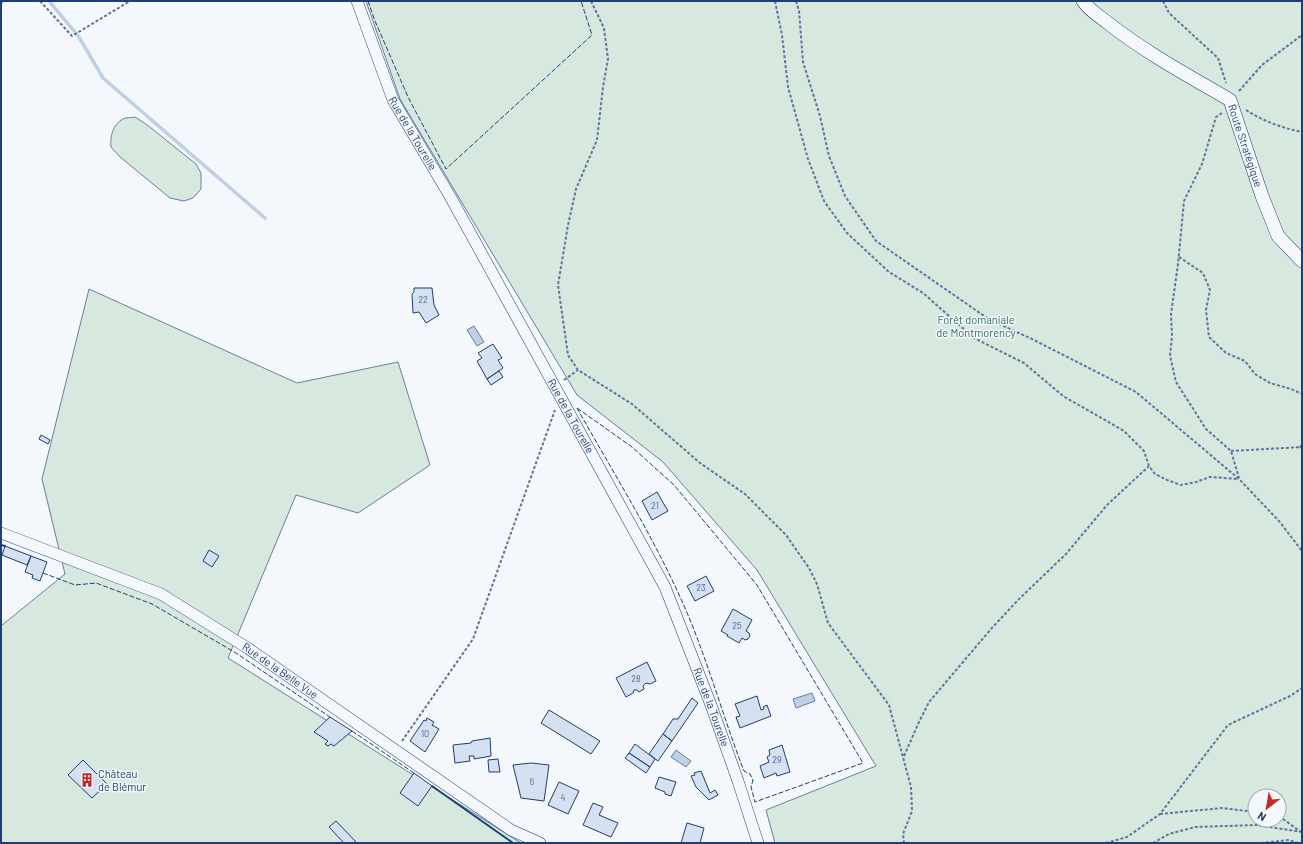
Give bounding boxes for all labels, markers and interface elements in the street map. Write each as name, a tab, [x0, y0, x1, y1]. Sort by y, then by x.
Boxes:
street label: Rue de la Tourelle	[386, 94, 440, 172]
street label: Route Stratégique	[1226, 102, 1266, 189]
house number: 22	[418, 294, 428, 305]
park label: Forêt domaniale de Montmorency	[936, 313, 1016, 339]
street label: Rue de la Tourelle	[546, 376, 597, 455]
house number: 21	[651, 500, 659, 511]
house number: 23	[696, 582, 706, 593]
house number: 25	[732, 620, 742, 631]
street label: Rue de la Belle Vue	[240, 640, 321, 701]
street label: Rue de la Tourelle	[691, 666, 732, 748]
house number: 28	[631, 673, 641, 684]
house number: 10	[421, 728, 429, 739]
house number: 29	[772, 754, 782, 765]
place label: Château de Blémur	[98, 767, 146, 793]
building icon: Château de Blémur	[79, 772, 95, 788]
house number: 6	[530, 776, 535, 787]
north arrow	[1247, 788, 1287, 828]
house number: 4	[561, 792, 566, 803]
text: N	[1255, 810, 1268, 824]

